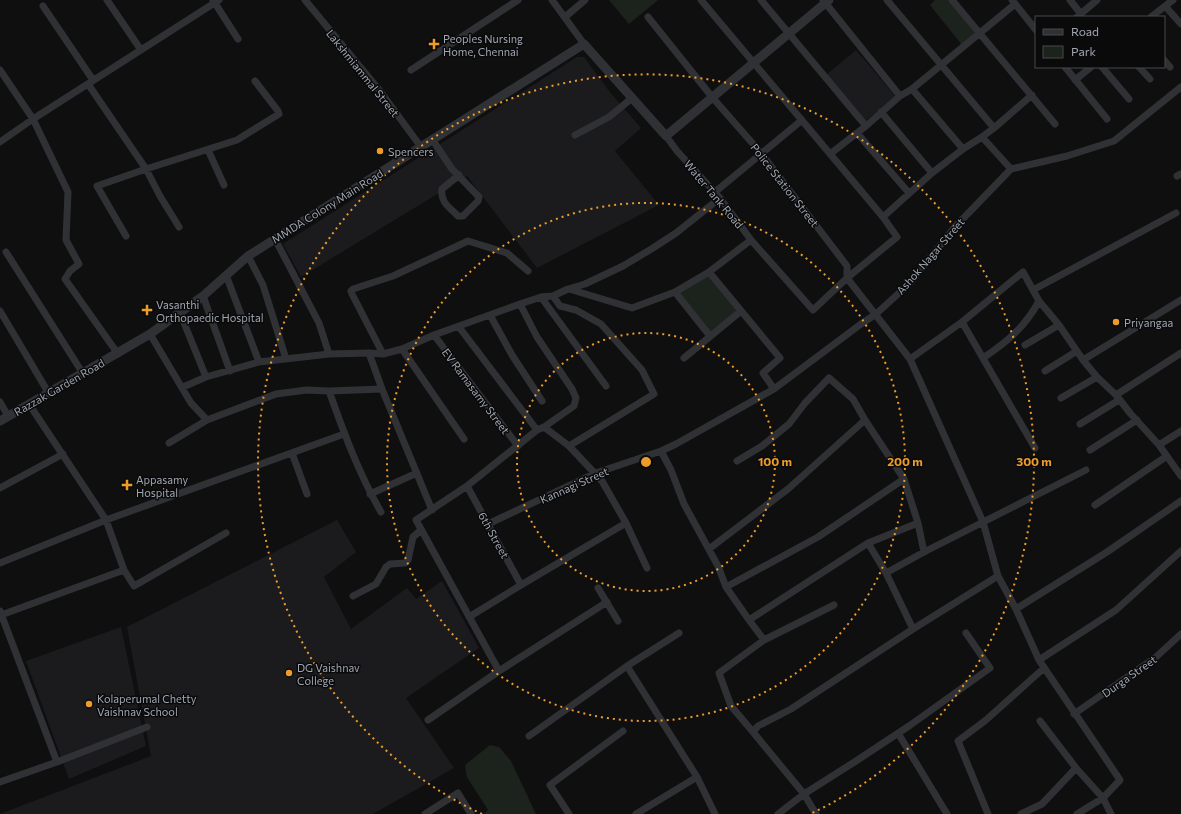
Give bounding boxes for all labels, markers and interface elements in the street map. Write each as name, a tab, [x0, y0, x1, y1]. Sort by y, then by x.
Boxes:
legend	[1035, 16, 1165, 68]
text: Road	[1071, 24, 1099, 38]
street label: Lakshmiammal Street	[324, 27, 402, 120]
place label: Peoples Nursing Home, Chennai	[443, 32, 523, 58]
marker: Peoples Nursing Home, Chennai	[428, 38, 440, 50]
text: Park	[1071, 44, 1097, 58]
street label: Police Station Street	[748, 141, 822, 230]
place label: Spencers	[388, 145, 434, 158]
marker: Spencers	[375, 146, 385, 156]
street label: Water Tank Road	[682, 157, 746, 231]
street label: MMDA Colony Main Road	[269, 166, 385, 246]
street label: Ashok Nagar Street	[893, 215, 967, 297]
place label: Vasanthi Orthopaedic Hospital	[156, 298, 264, 324]
marker: Vasanthi Orthopaedic Hospital	[141, 304, 153, 316]
place label: Priyangaa	[1124, 316, 1173, 329]
marker: Priyangaa	[1111, 317, 1121, 327]
street label: EV Ramasamy Street	[440, 346, 513, 437]
street label: Razzak Garden Road	[12, 356, 106, 418]
text: 100 m	[758, 454, 792, 468]
text: 200 m	[887, 454, 923, 468]
text: 300 m	[1016, 454, 1052, 468]
centre of rings	[639, 455, 653, 469]
street label: Kannagi Street	[538, 464, 611, 506]
place label: Appasamy Hospital	[136, 473, 189, 499]
marker: Appasamy Hospital	[121, 479, 133, 491]
street label: 6th Street	[476, 510, 512, 561]
street label: Durga Street	[1099, 652, 1159, 700]
place label: DG Vaishnav College	[297, 661, 360, 687]
marker: DG Vaishnav College	[284, 668, 294, 678]
place label: Kolaperumal Chetty Vaishnav School	[97, 692, 197, 718]
marker: Kolaperumal Chetty Vaishnav School	[84, 699, 94, 709]

